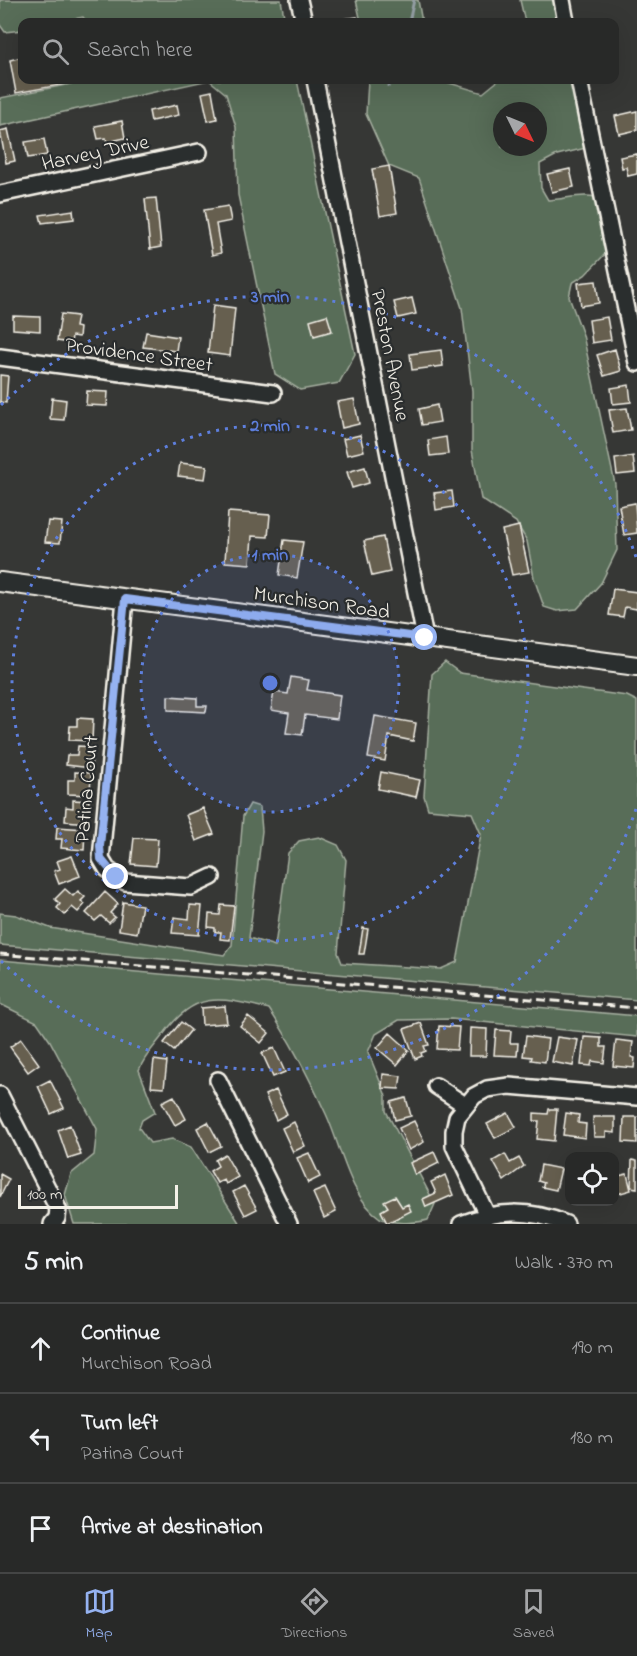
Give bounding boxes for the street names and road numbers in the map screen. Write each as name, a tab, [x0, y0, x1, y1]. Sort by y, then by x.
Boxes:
street label: Harvey Drive	[39, 128, 153, 182]
street label: Preston Avenue	[362, 287, 417, 425]
street label: Providence Street	[63, 331, 214, 381]
street label: Murchison Road	[252, 580, 392, 628]
street label: Patina Court	[68, 734, 108, 844]

